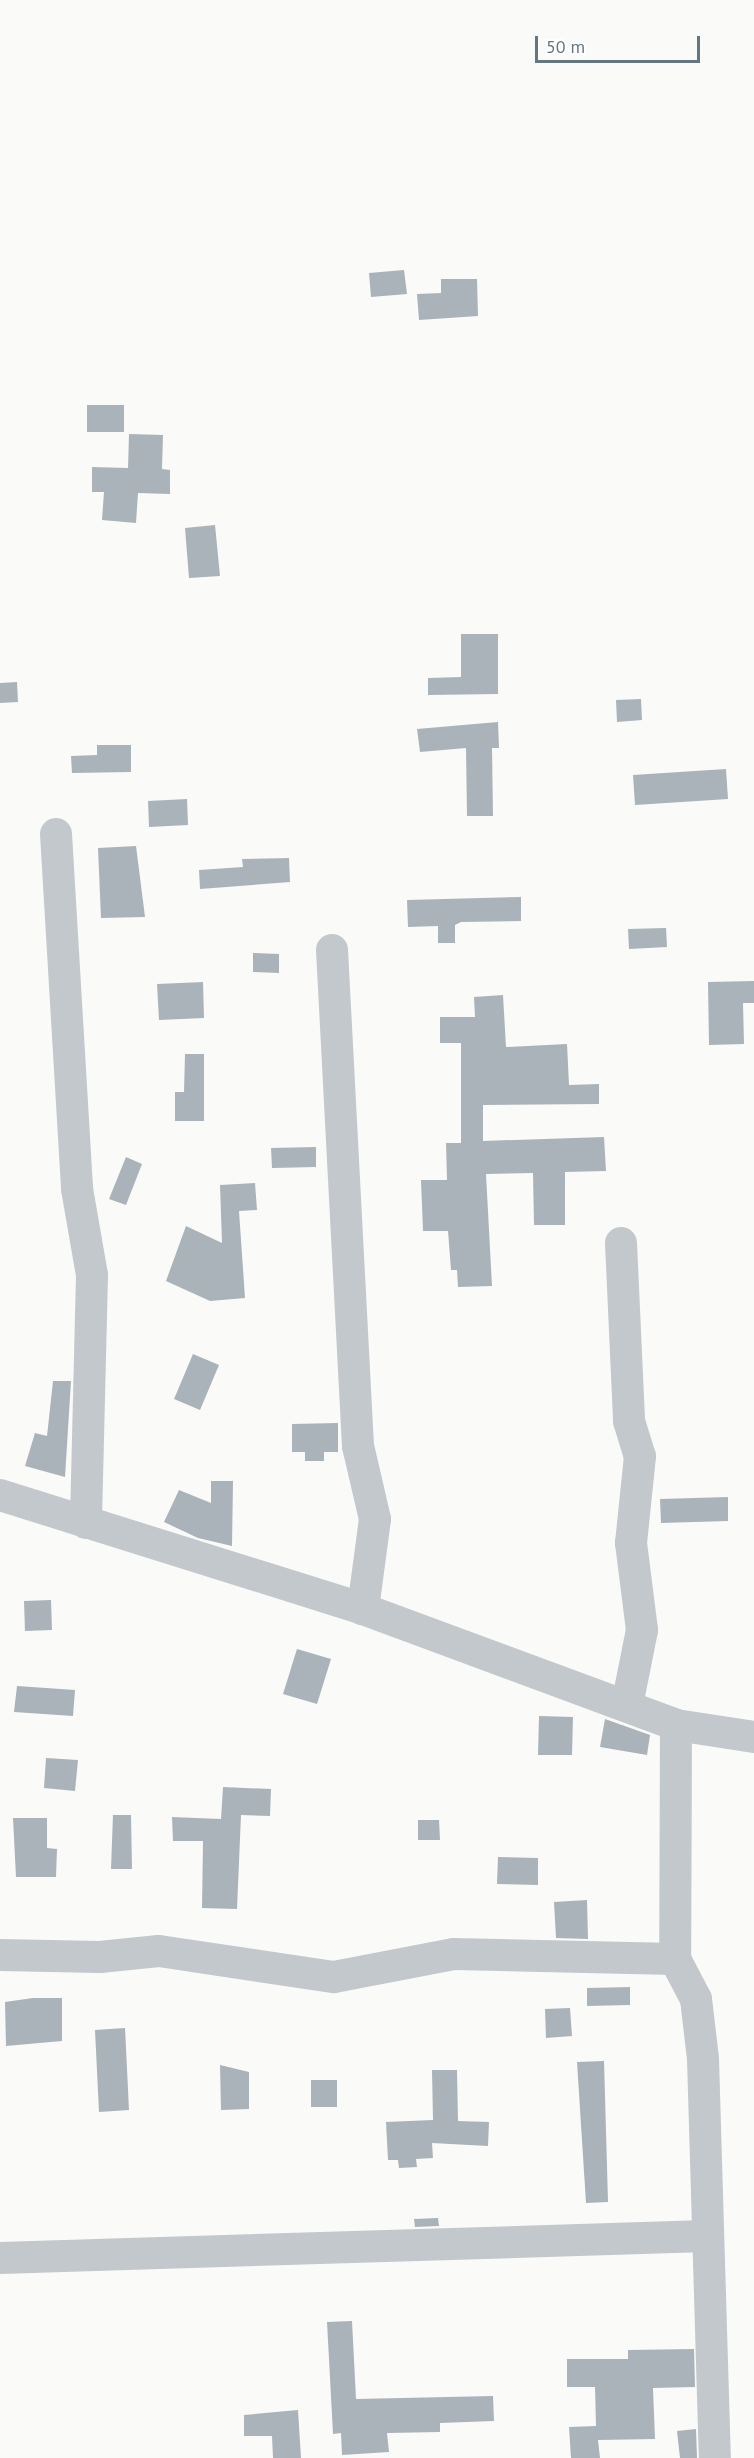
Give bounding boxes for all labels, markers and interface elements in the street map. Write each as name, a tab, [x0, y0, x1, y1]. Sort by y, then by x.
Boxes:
scale bar	[538, 24, 703, 62]
text: 50 m	[546, 35, 585, 58]

